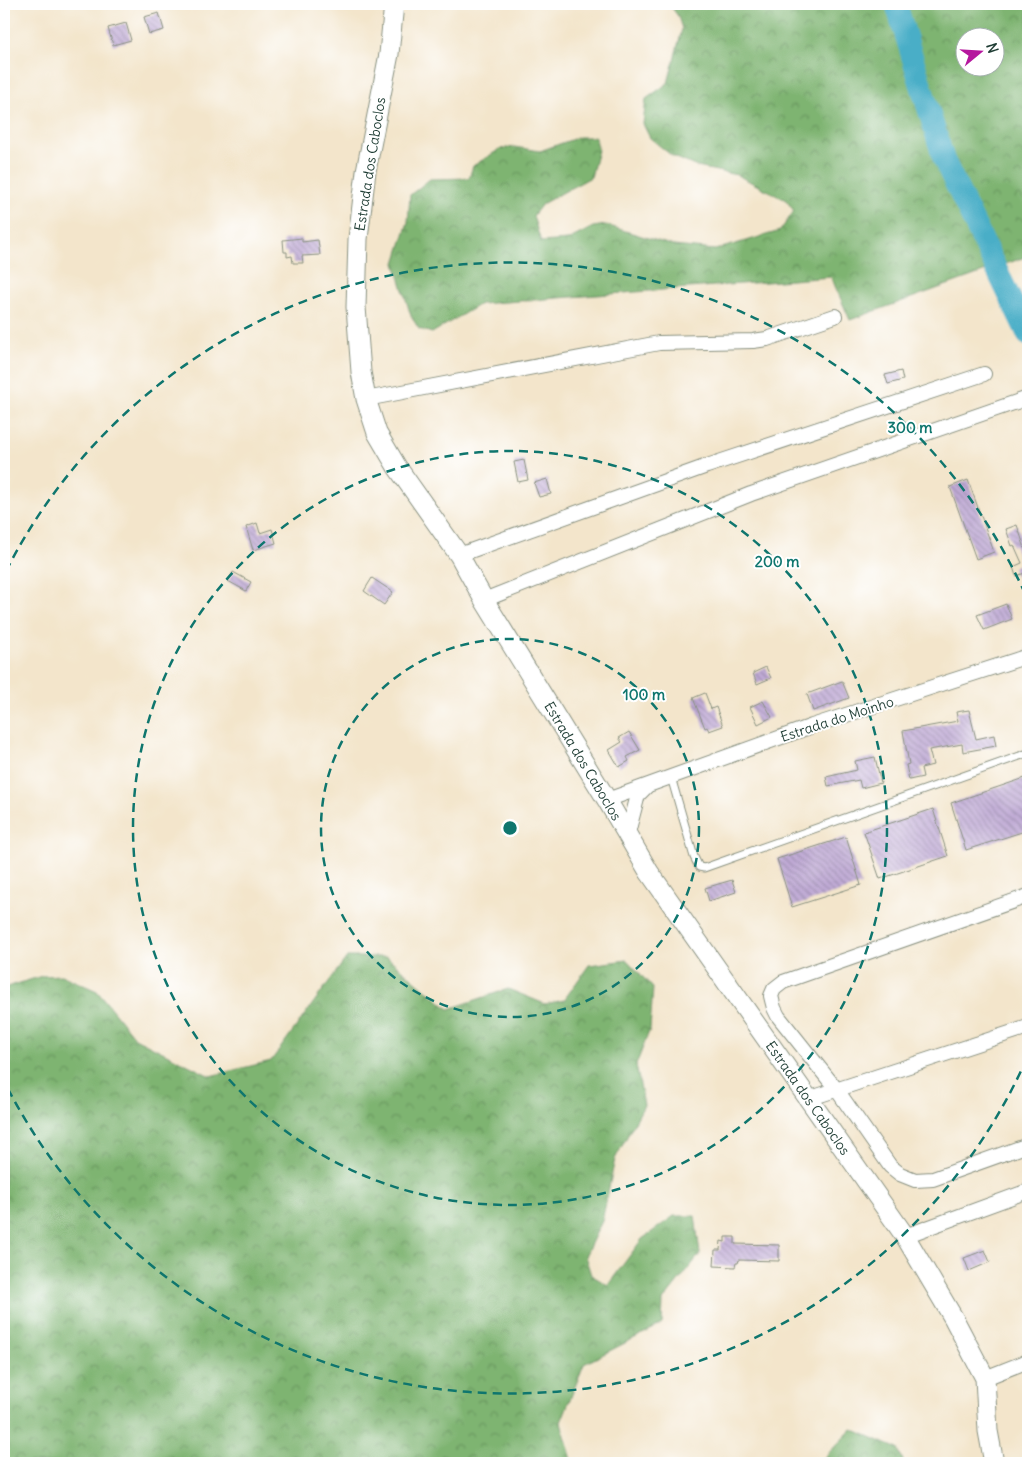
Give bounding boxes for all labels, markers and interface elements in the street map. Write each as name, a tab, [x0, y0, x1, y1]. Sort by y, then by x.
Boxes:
north arrow	[954, 28, 1004, 78]
text: N	[982, 41, 1002, 55]
street label: Estrada dos Caboclos	[351, 96, 389, 232]
text: 300 m	[888, 418, 933, 437]
text: 200 m	[755, 552, 799, 571]
text: 100 m	[623, 685, 665, 704]
street label: Estrada do Moinho	[778, 692, 896, 746]
street label: Estrada dos Caboclos	[540, 698, 626, 824]
centre of rings	[501, 819, 519, 837]
street label: Estrada dos Caboclos	[762, 1037, 854, 1159]

